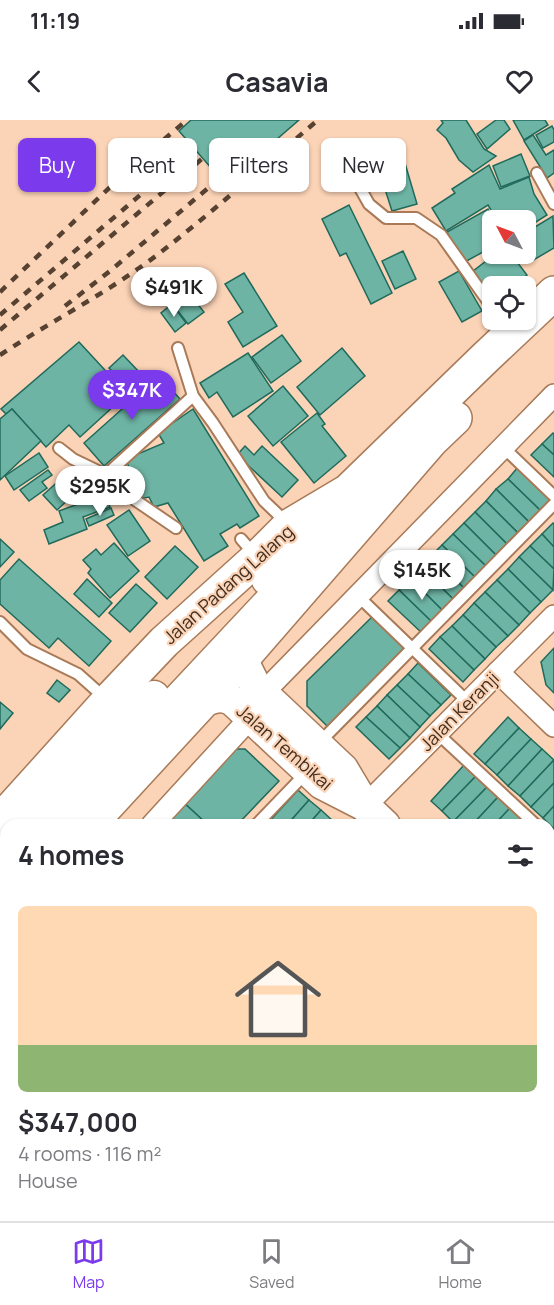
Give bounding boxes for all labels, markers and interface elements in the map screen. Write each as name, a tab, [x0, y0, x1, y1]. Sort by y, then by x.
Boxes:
text: 11:19	[30, 6, 80, 36]
text: Casavia	[225, 63, 329, 100]
icon: back	[18, 65, 51, 98]
icon: heart	[503, 65, 536, 98]
chip: Buy	[18, 138, 96, 192]
chip: Rent	[108, 138, 197, 192]
chip: Filters	[209, 138, 309, 192]
chip: New	[321, 138, 406, 192]
north arrow	[482, 210, 536, 264]
map controls	[482, 210, 536, 330]
pin: $491K	[132, 267, 216, 318]
text: $491K	[145, 273, 203, 300]
button: locate	[482, 276, 536, 330]
pin: $347K	[90, 370, 174, 421]
text: $347K	[102, 376, 162, 403]
pin: $295K	[58, 466, 142, 517]
text: $295K	[69, 472, 131, 499]
street label: Jalan Padang Lalang	[158, 519, 298, 649]
pin: $145K	[380, 550, 464, 601]
text: $145K	[393, 556, 451, 583]
street label: Jalan Keranji	[414, 666, 504, 756]
street label: Jalan Tembikai	[232, 699, 338, 795]
text: 4 homes	[18, 837, 124, 873]
icon: filters	[504, 839, 537, 872]
icon: home	[224, 945, 332, 1053]
text: $347,000	[18, 1104, 138, 1140]
text: 4 rooms · 116 m²	[18, 1140, 161, 1167]
text: House	[18, 1167, 78, 1194]
tab: Map	[72, 1235, 105, 1293]
tab: Saved	[249, 1235, 294, 1293]
tab: Home	[439, 1235, 482, 1293]

